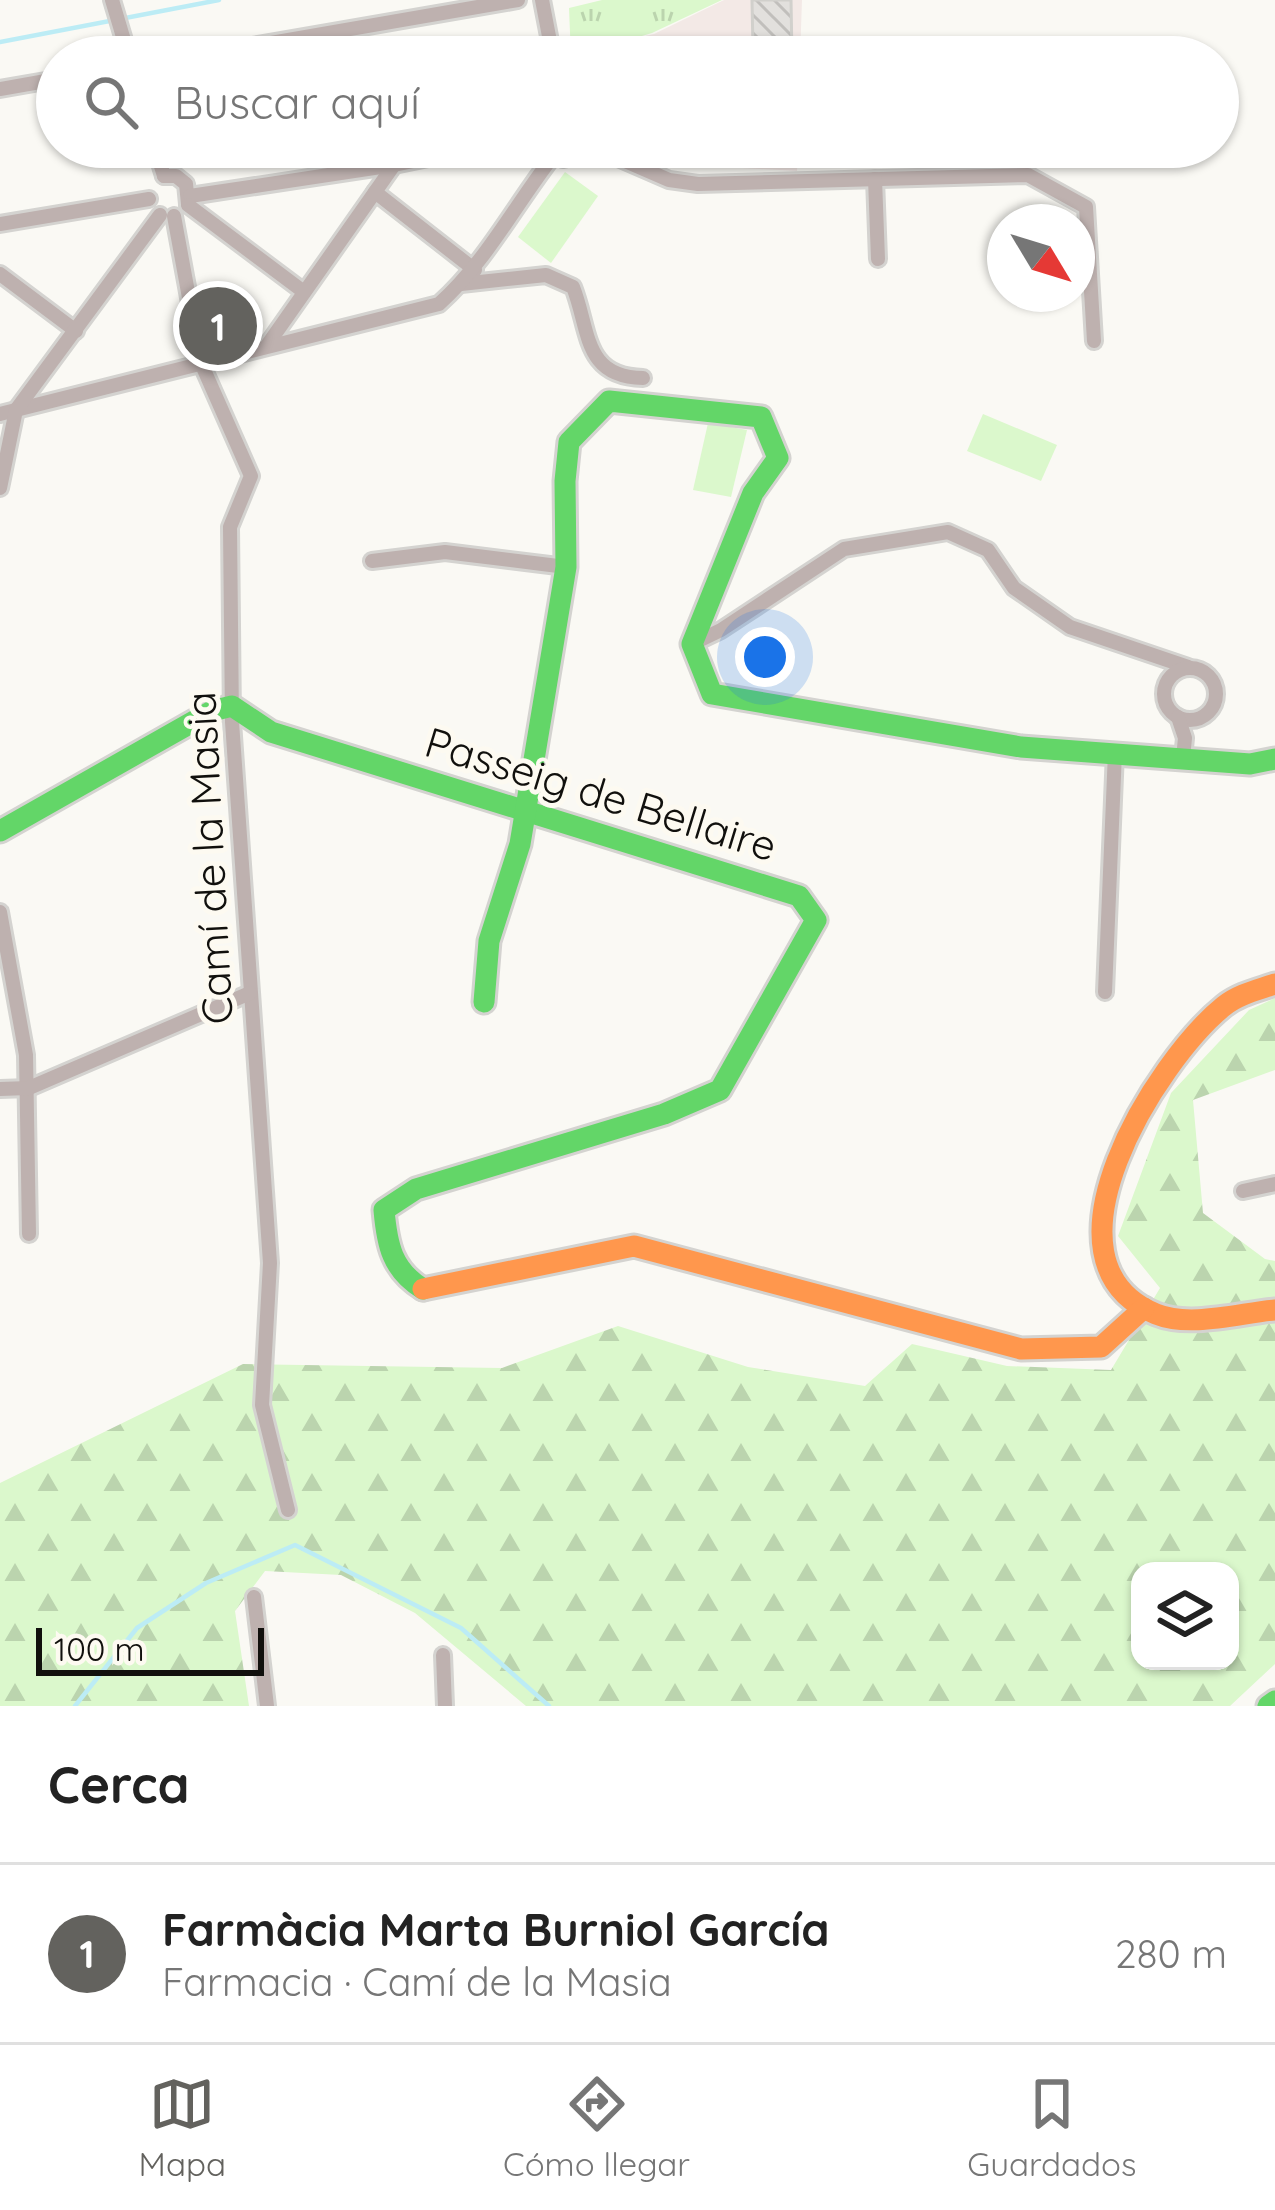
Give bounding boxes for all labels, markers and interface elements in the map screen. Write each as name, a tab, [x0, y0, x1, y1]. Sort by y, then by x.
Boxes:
search box	[36, 36, 1239, 168]
icon: search	[78, 69, 144, 135]
text: Buscar aquí	[174, 74, 420, 130]
north arrow	[987, 204, 1095, 312]
pin: 1	[179, 281, 257, 371]
your location	[735, 627, 795, 687]
street label: Camí de la Masia	[173, 690, 244, 1026]
street label: Passeig de Bellaire	[419, 715, 783, 872]
map controls	[1131, 1562, 1239, 1670]
button: layers	[1131, 1562, 1239, 1670]
scale bar	[36, 1622, 264, 1675]
text: 100 m	[54, 1628, 145, 1669]
text: Cerca	[48, 1752, 190, 1816]
text: Farmàcia Marta Burniol García	[162, 1901, 829, 1957]
text: 1	[79, 1929, 95, 1978]
text: 280 m	[1115, 1929, 1227, 1978]
text: Farmacia · Camí de la Masia	[162, 1957, 672, 2006]
tab: Mapa	[139, 2071, 226, 2184]
tab: Cómo llegar	[503, 2071, 690, 2184]
tab: Guardados	[967, 2071, 1136, 2184]

